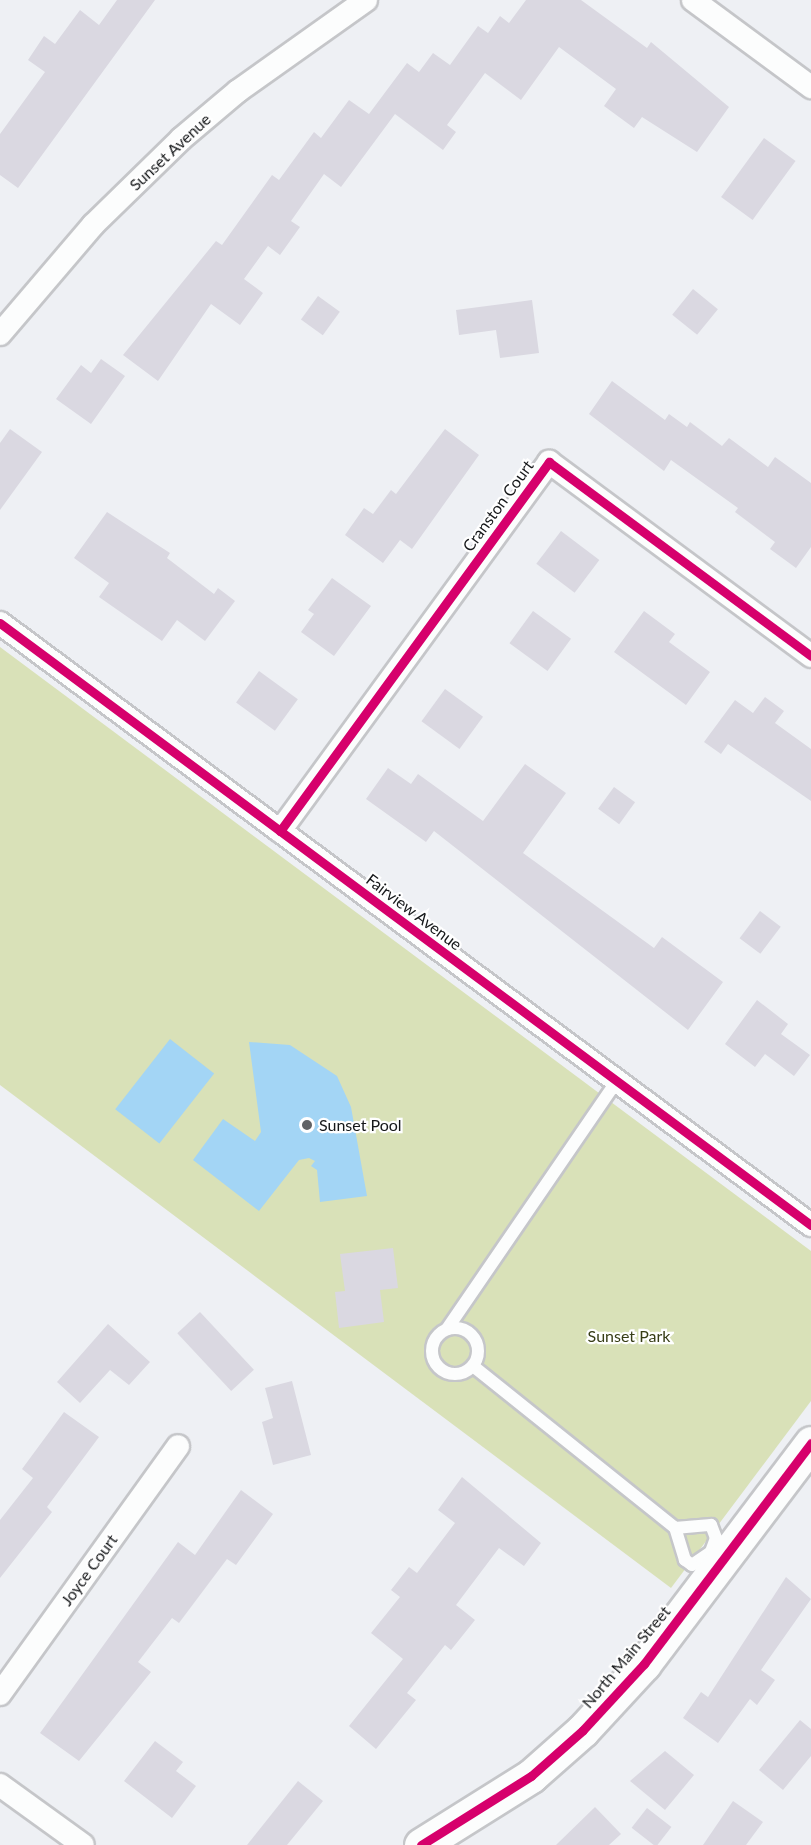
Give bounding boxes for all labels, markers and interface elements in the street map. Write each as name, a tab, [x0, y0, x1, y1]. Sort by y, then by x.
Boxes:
street label: Sunset Avenue	[125, 109, 215, 195]
street label: Cranston Court	[458, 457, 538, 555]
street label: Fairview Avenue	[362, 870, 466, 954]
place label: Sunset Pool	[319, 1115, 402, 1135]
marker: Sunset Pool	[300, 1118, 314, 1132]
park label: Sunset Park	[588, 1326, 670, 1346]
street label: Joyce Court	[57, 1531, 121, 1609]
street label: North Main Street	[578, 1602, 674, 1712]

